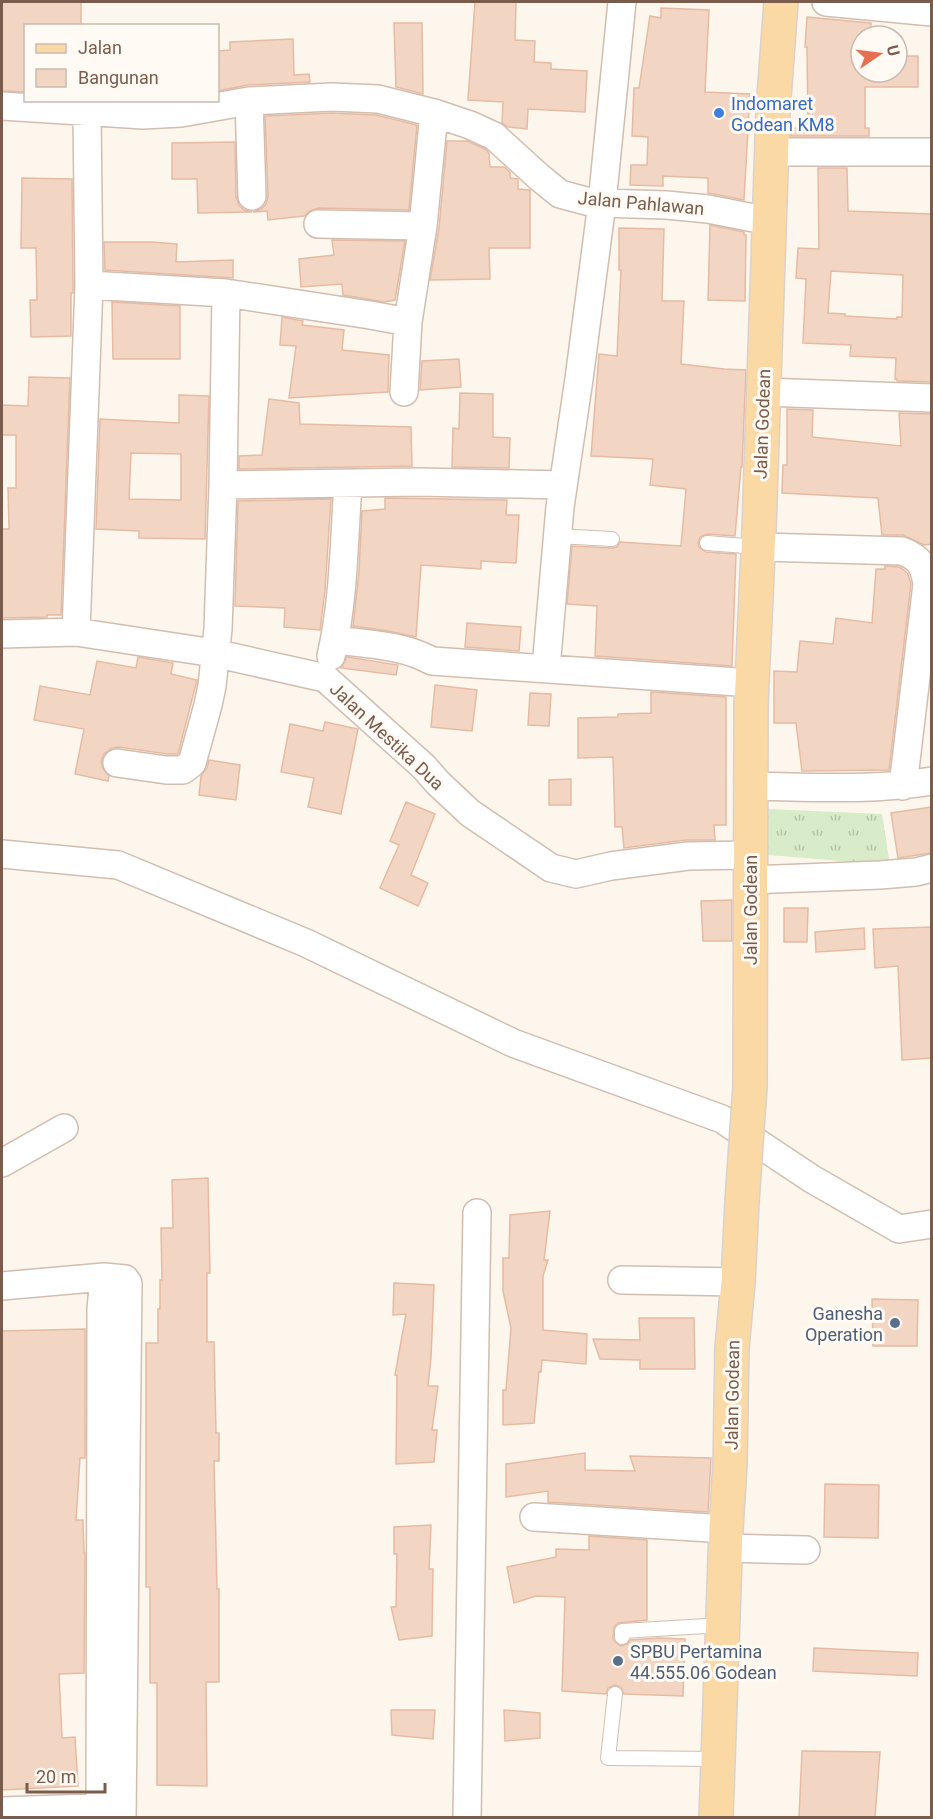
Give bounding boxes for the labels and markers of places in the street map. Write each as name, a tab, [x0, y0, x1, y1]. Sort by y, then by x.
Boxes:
place label: Indomaret Godean KM8	[731, 93, 835, 135]
marker: Indomaret Godean KM8	[712, 106, 726, 120]
place label: Ganesha Operation	[805, 1303, 883, 1345]
marker: Ganesha Operation	[888, 1316, 902, 1330]
place label: SPBU Pertamina 44.555.06 Godean	[630, 1641, 777, 1683]
marker: SPBU Pertamina 44.555.06 Godean	[611, 1654, 625, 1668]

